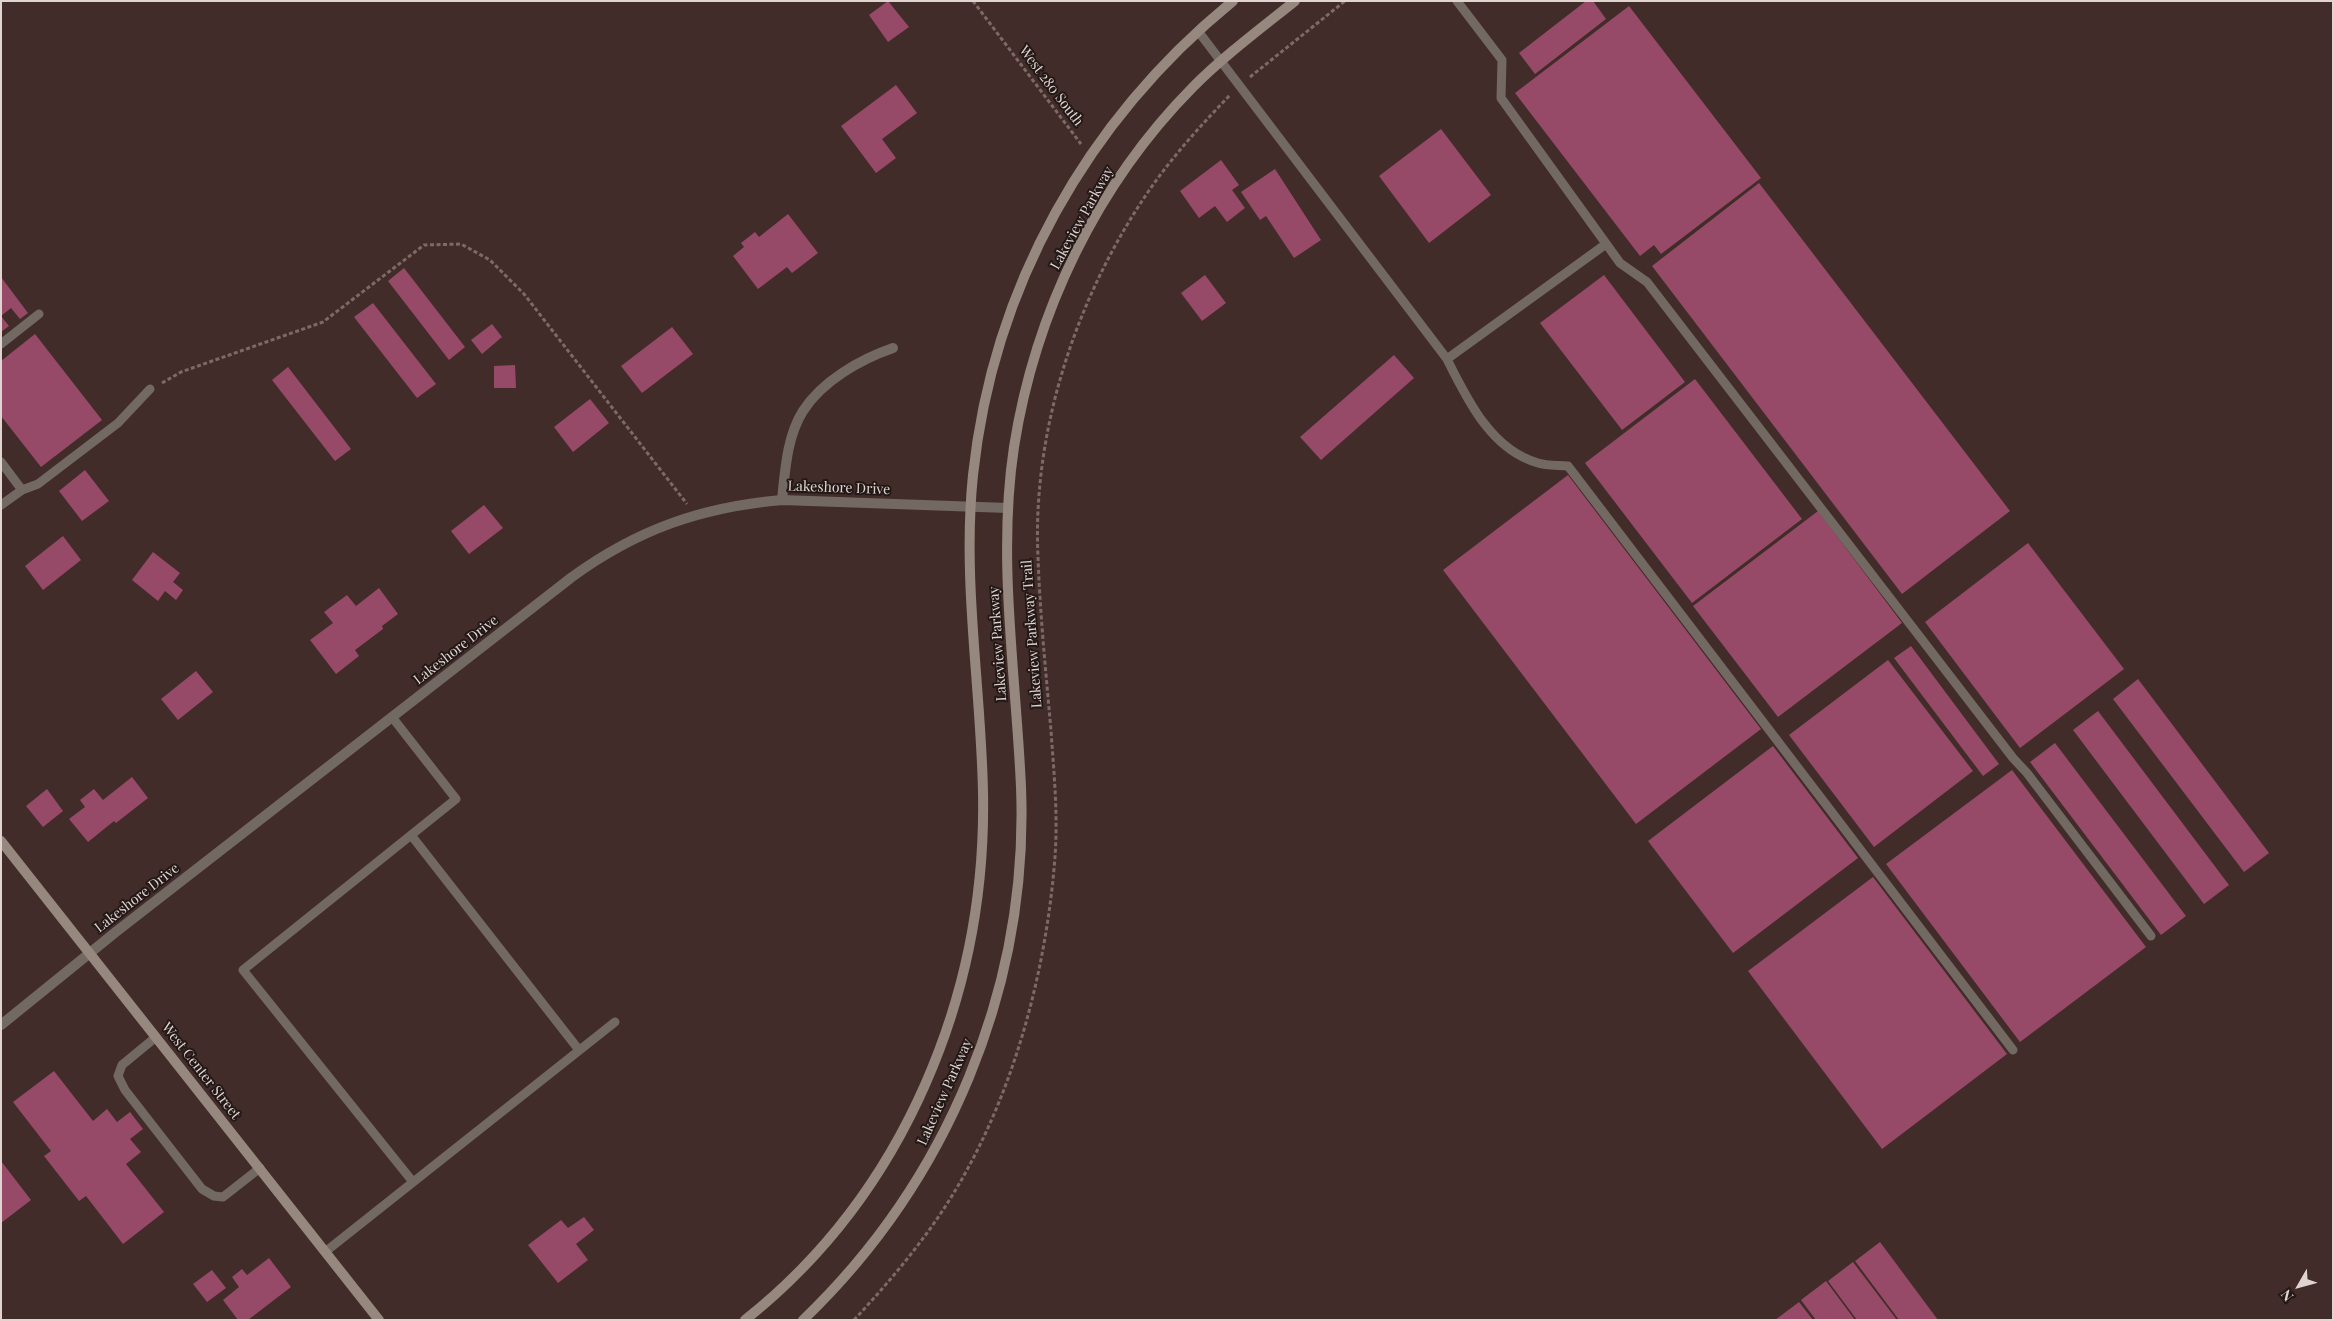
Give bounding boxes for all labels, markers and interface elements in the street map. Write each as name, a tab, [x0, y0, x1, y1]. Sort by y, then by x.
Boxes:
street label: West 280 South	[1015, 43, 1087, 129]
street label: Lakeview Parkway	[1047, 164, 1117, 272]
street label: Lakeshore Drive	[787, 478, 891, 498]
street label: Lakeview Parkway Trail	[1018, 559, 1046, 709]
street label: Lakeview Parkway	[986, 586, 1010, 702]
street label: Lakeshore Drive	[410, 612, 502, 688]
street label: Lakeshore Drive	[91, 860, 183, 936]
street label: West Center Street	[158, 1019, 244, 1123]
street label: Lakeview Parkway	[914, 1036, 976, 1148]
north arrow	[2274, 1261, 2324, 1311]
text: N	[2276, 1286, 2297, 1305]

